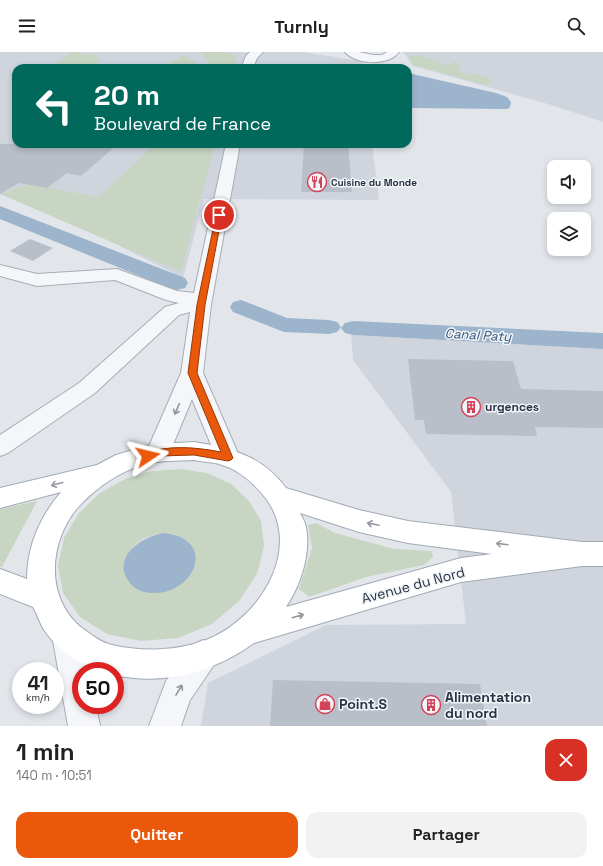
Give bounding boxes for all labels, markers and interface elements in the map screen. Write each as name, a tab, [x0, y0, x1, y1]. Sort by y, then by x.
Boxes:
icon: menu	[16, 15, 38, 37]
text: Turnly	[274, 15, 329, 38]
icon: search	[565, 15, 587, 37]
text: 20 m	[94, 77, 160, 113]
icon: left	[28, 80, 80, 132]
text: Boulevard de France	[94, 112, 271, 135]
map controls	[547, 160, 591, 256]
button: sound	[547, 160, 591, 204]
restaurant icon: Cuisine du Monde	[306, 171, 328, 193]
place label: Cuisine du Monde	[331, 176, 417, 189]
pin	[202, 198, 236, 232]
icon: arrive	[208, 204, 230, 226]
button: layers	[547, 212, 591, 256]
water label: Canal Paty	[444, 325, 513, 345]
building icon: urgences	[460, 396, 482, 418]
place label: urgences	[485, 399, 539, 415]
one-way arrow	[173, 402, 180, 414]
position arrow	[127, 435, 169, 477]
one-way arrow	[51, 481, 64, 488]
one-way arrow	[367, 520, 380, 528]
one-way arrow	[495, 540, 508, 548]
street label: Avenue du Nord	[359, 563, 467, 607]
one-way arrow	[291, 612, 304, 620]
speed limit sign: 50	[72, 662, 124, 714]
text: 41	[28, 670, 49, 696]
one-way arrow	[176, 684, 184, 696]
place label: Alimentation du nord	[445, 688, 531, 722]
text: km/h	[26, 691, 50, 704]
shop icon: Point.S	[314, 693, 336, 715]
building icon: Alimentation du nord	[420, 694, 442, 716]
place label: Point.S	[339, 695, 388, 713]
text: 1 min	[16, 736, 75, 767]
button: close	[545, 739, 587, 781]
text: 140 m · 10:51	[16, 767, 92, 784]
button: Quitter	[16, 812, 298, 858]
button: Partager	[306, 812, 587, 858]

